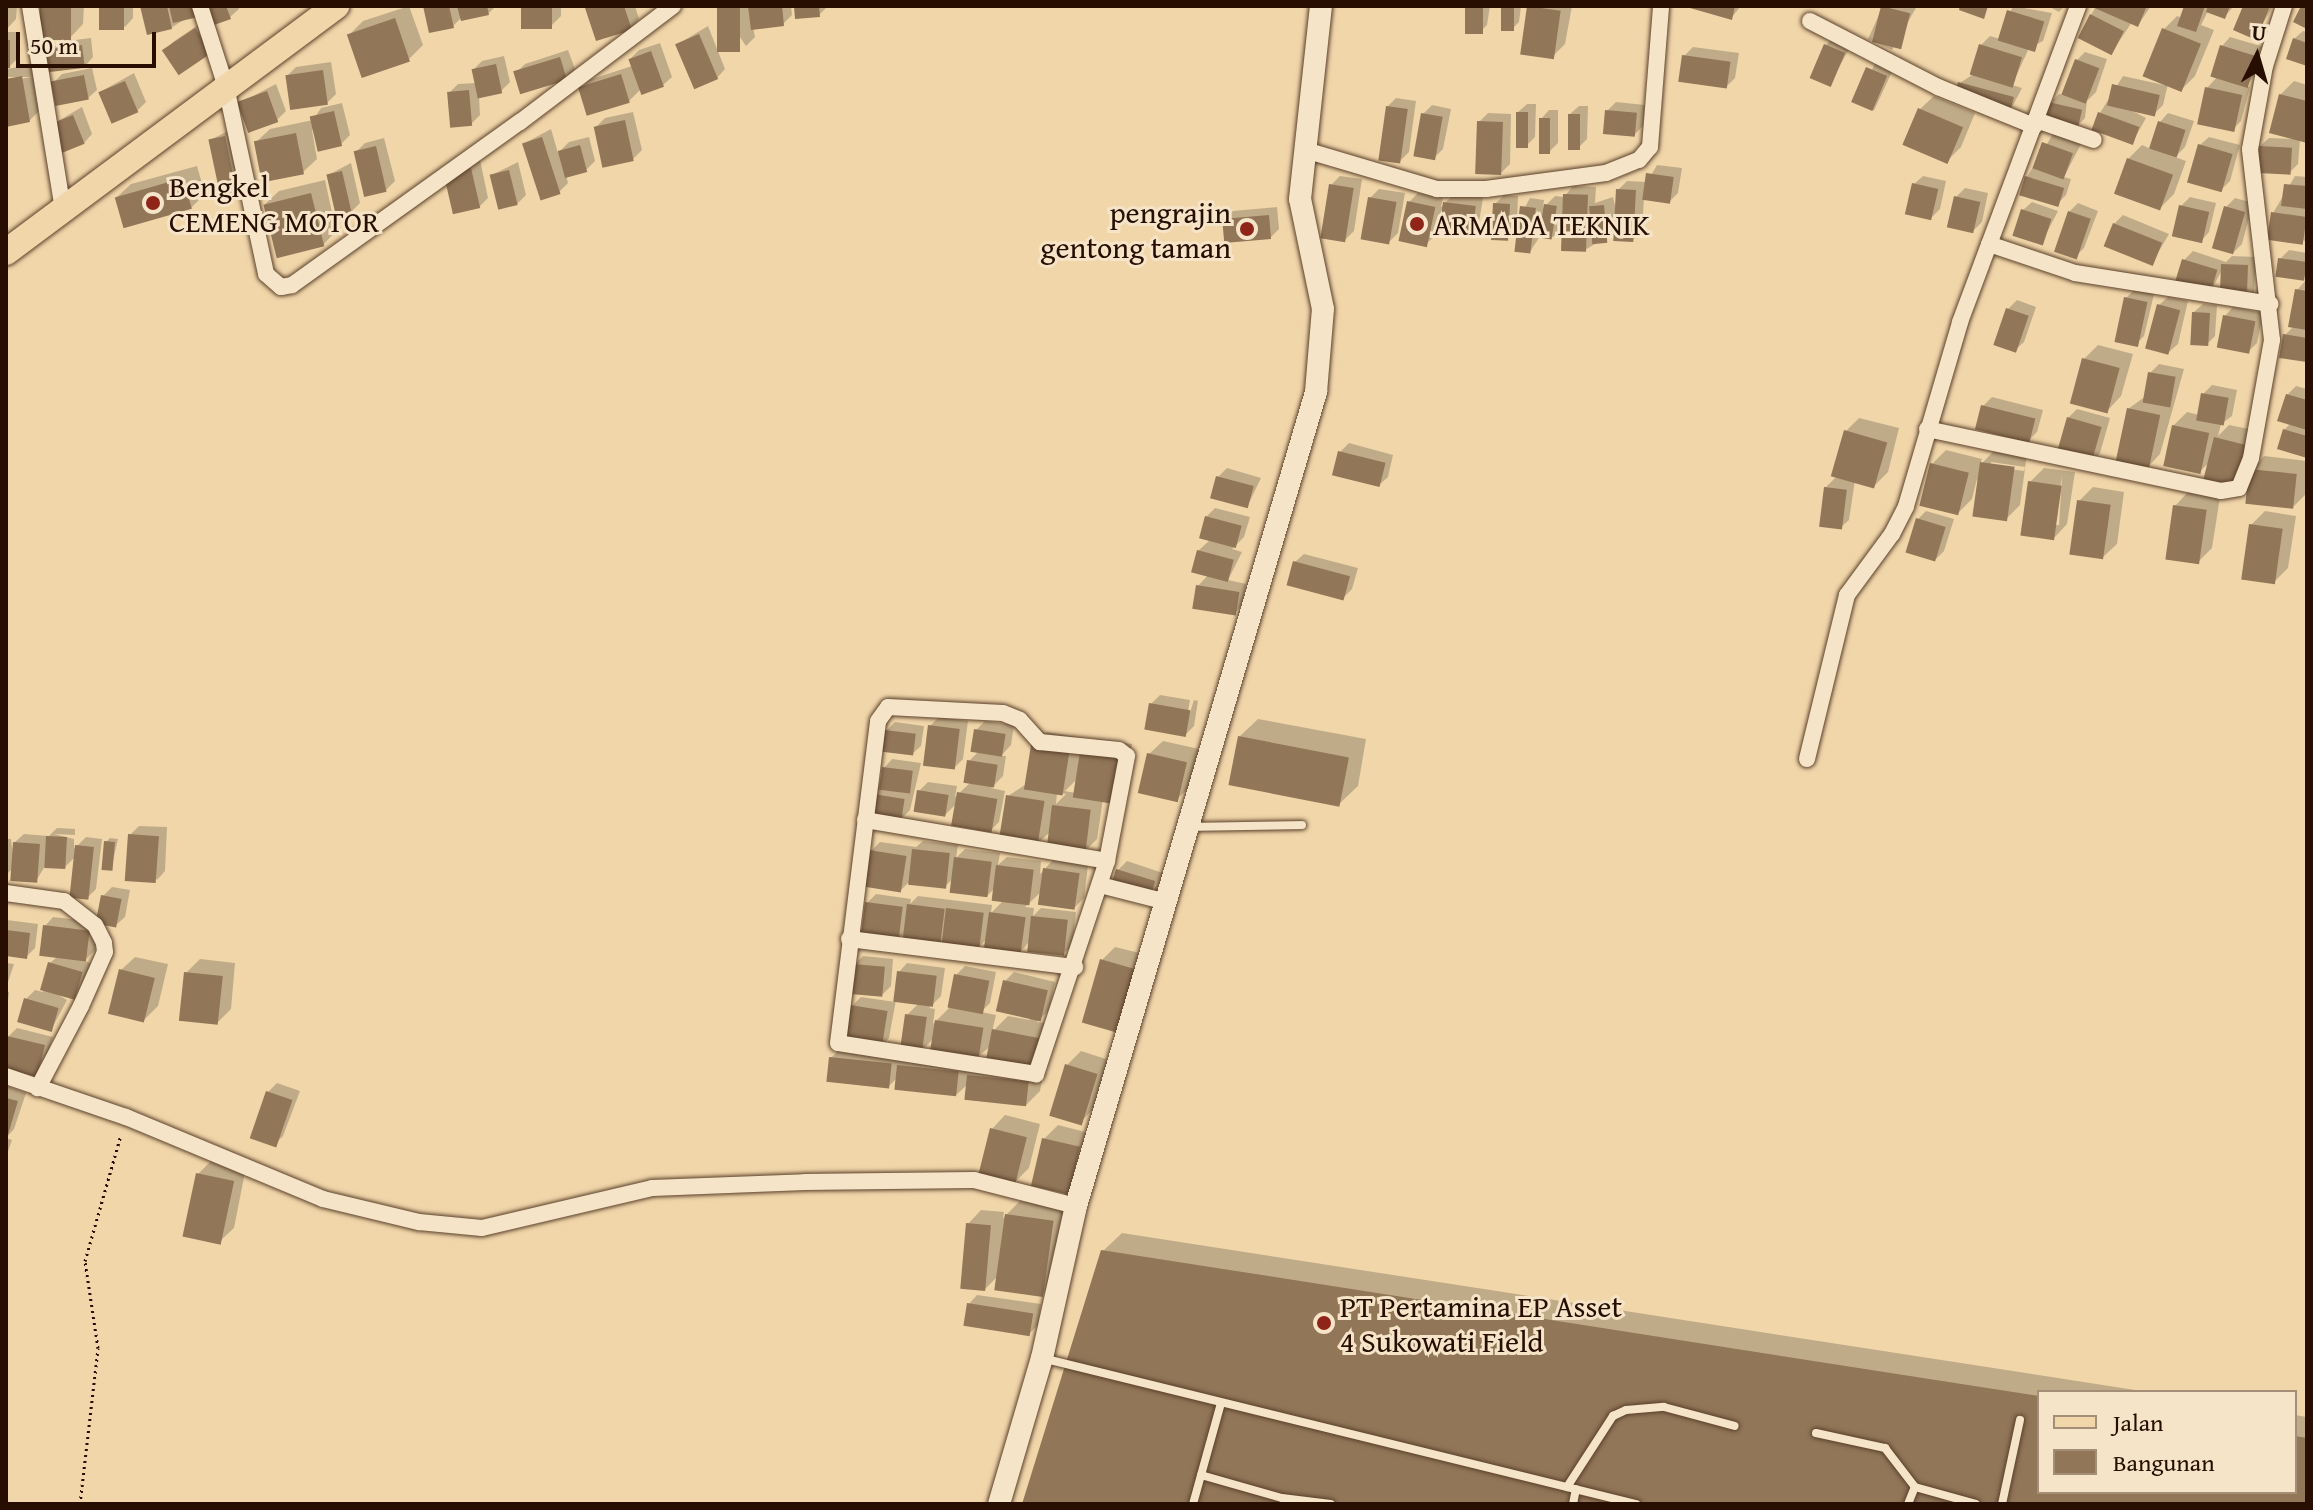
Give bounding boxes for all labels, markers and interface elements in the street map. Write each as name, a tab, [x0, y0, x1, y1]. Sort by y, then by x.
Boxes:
scale bar	[20, 16, 160, 66]
north arrow	[2217, 16, 2297, 96]
text: U	[2250, 16, 2268, 49]
text: 50 m	[30, 28, 78, 63]
place label: Bengkel CEMENG MOTOR	[169, 168, 379, 238]
marker: Bengkel CEMENG MOTOR	[144, 194, 162, 212]
place label: pengrajin gentong taman	[1041, 194, 1231, 264]
place label: ARMADA TEKNIK	[1433, 206, 1650, 242]
marker: ARMADA TEKNIK	[1408, 215, 1426, 233]
marker: pengrajin gentong taman	[1238, 220, 1256, 238]
place label: PT Pertamina EP Asset 4 Sukowati Field	[1340, 1288, 1622, 1358]
marker: PT Pertamina EP Asset 4 Sukowati Field	[1315, 1314, 1333, 1332]
legend	[2037, 1390, 2297, 1494]
text: Jalan	[2113, 1405, 2163, 1440]
text: Bangunan	[2113, 1445, 2215, 1480]

